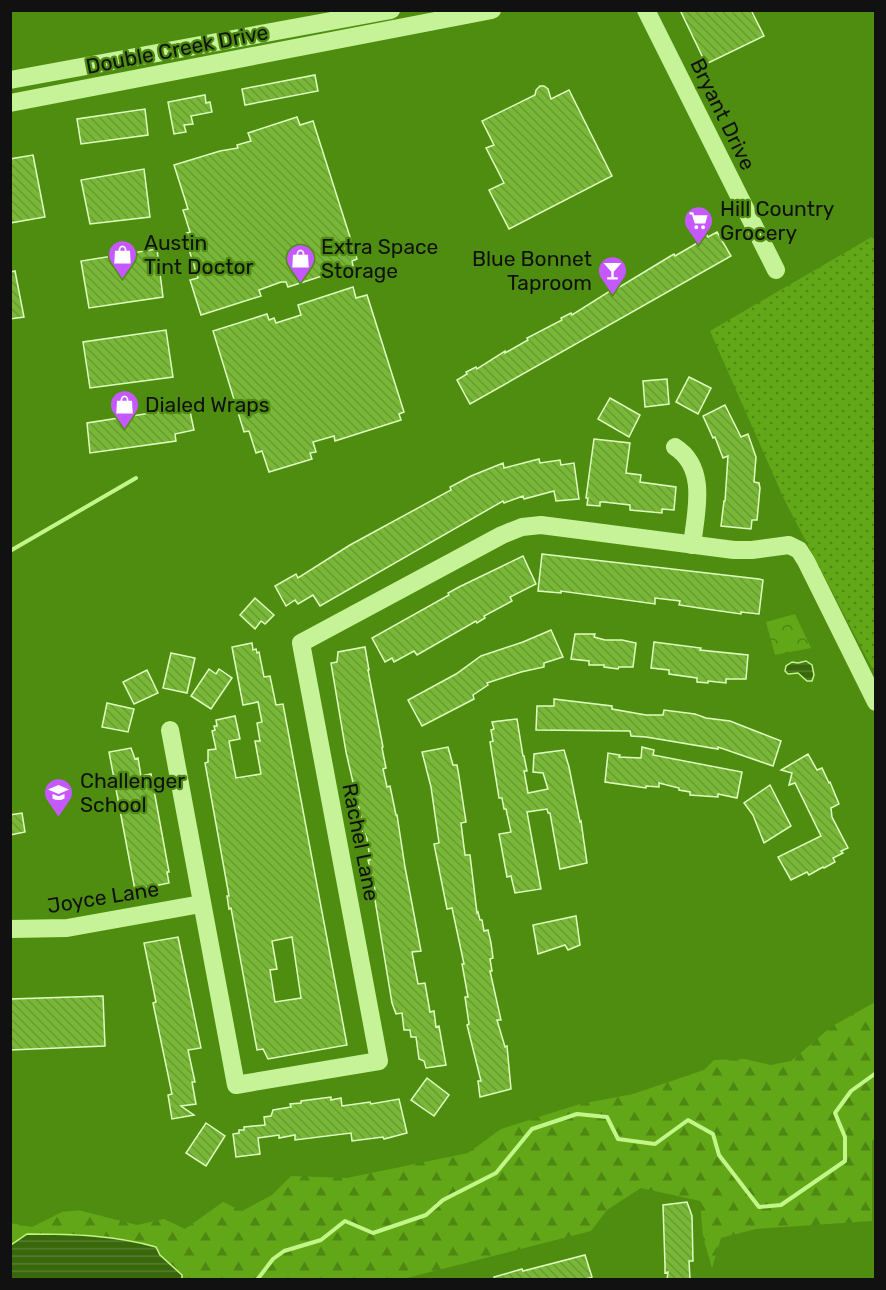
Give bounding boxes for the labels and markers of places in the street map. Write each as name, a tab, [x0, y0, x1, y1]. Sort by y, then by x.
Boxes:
place label: Hill Country Grocery	[720, 196, 835, 245]
supermarket icon: Hill Country Grocery	[683, 204, 715, 246]
place label: Austin Tint Doctor	[144, 230, 253, 279]
place label: Extra Space Storage	[321, 234, 438, 283]
shop icon: Austin Tint Doctor	[107, 238, 139, 280]
shop icon: Extra Space Storage	[284, 242, 316, 284]
place label: Blue Bonnet Taproom	[472, 246, 592, 295]
bar icon: Blue Bonnet Taproom	[597, 254, 629, 296]
shop icon: Dialed Wraps	[108, 388, 140, 430]
place label: Dialed Wraps	[145, 392, 270, 417]
place label: Challenger School	[80, 768, 185, 817]
school or university icon: Challenger School	[43, 776, 75, 818]

